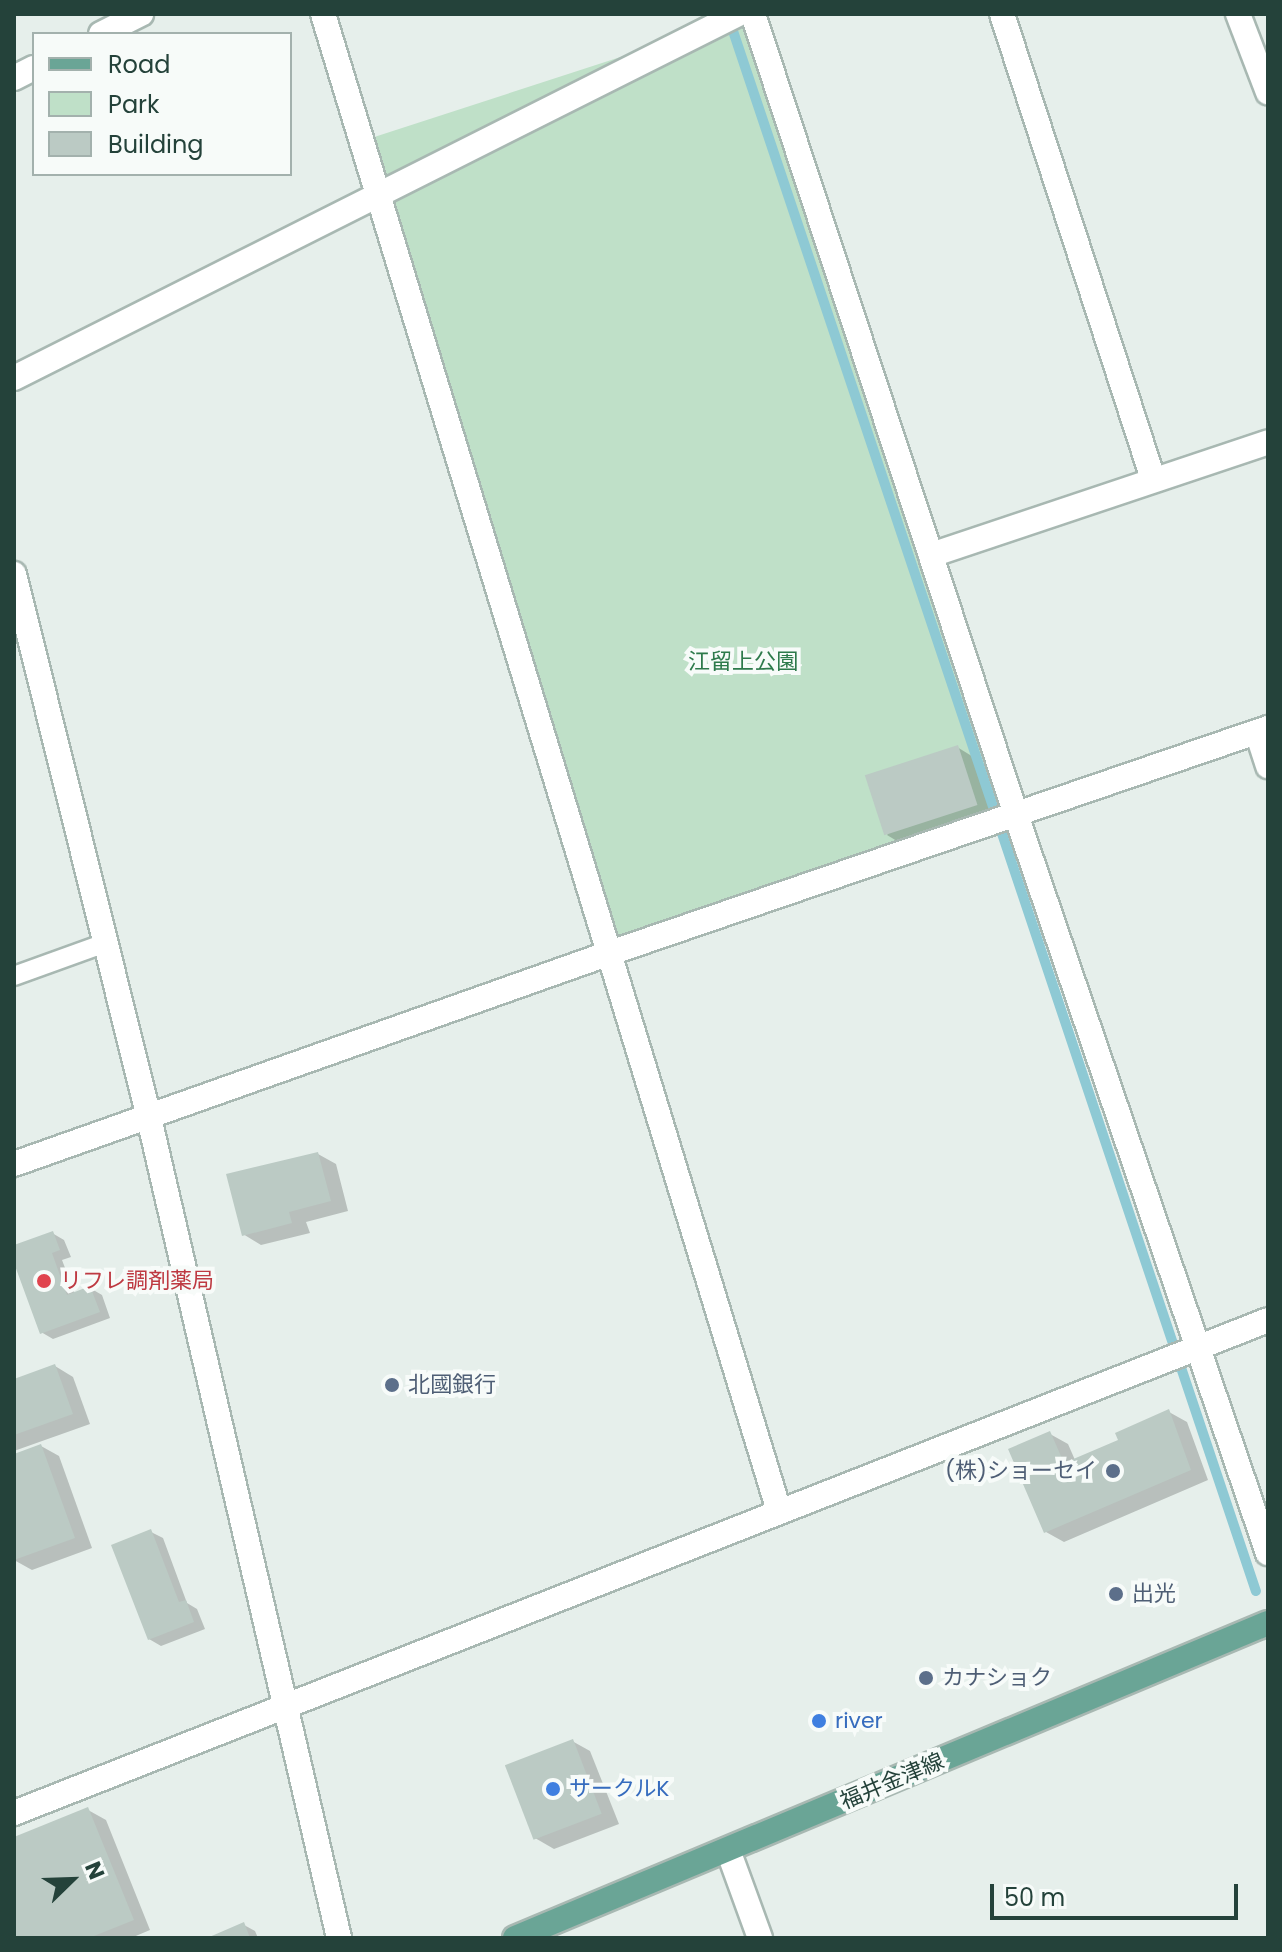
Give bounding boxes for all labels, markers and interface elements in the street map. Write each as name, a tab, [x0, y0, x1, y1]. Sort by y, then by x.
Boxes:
legend	[32, 32, 292, 176]
text: Road	[108, 48, 170, 81]
text: Park	[108, 88, 159, 121]
text: Building	[108, 128, 204, 161]
park label: 江留上公園	[688, 649, 798, 675]
place label: リフレ調剤薬局	[60, 1268, 214, 1294]
marker: リフレ調剤薬局	[35, 1272, 53, 1290]
place label: 北國銀行	[408, 1372, 496, 1398]
marker: 北國銀行	[383, 1376, 401, 1394]
place label: (株)ショーセイ	[945, 1458, 1097, 1484]
marker: (株)ショーセイ	[1104, 1462, 1122, 1480]
place label: 出光	[1132, 1581, 1176, 1607]
marker: 出光	[1107, 1585, 1125, 1603]
place label: カナショク	[942, 1665, 1052, 1691]
marker: カナショク	[917, 1669, 935, 1687]
place label: river	[835, 1708, 883, 1734]
marker: river	[810, 1712, 828, 1730]
street label: 福井金津線	[836, 1747, 948, 1815]
place label: サークルK	[569, 1776, 670, 1802]
marker: サークルK	[544, 1780, 562, 1798]
north arrow	[32, 1840, 112, 1920]
text: N	[77, 1857, 112, 1884]
scale bar	[994, 1868, 1242, 1918]
text: 50 m	[1004, 1881, 1065, 1914]

